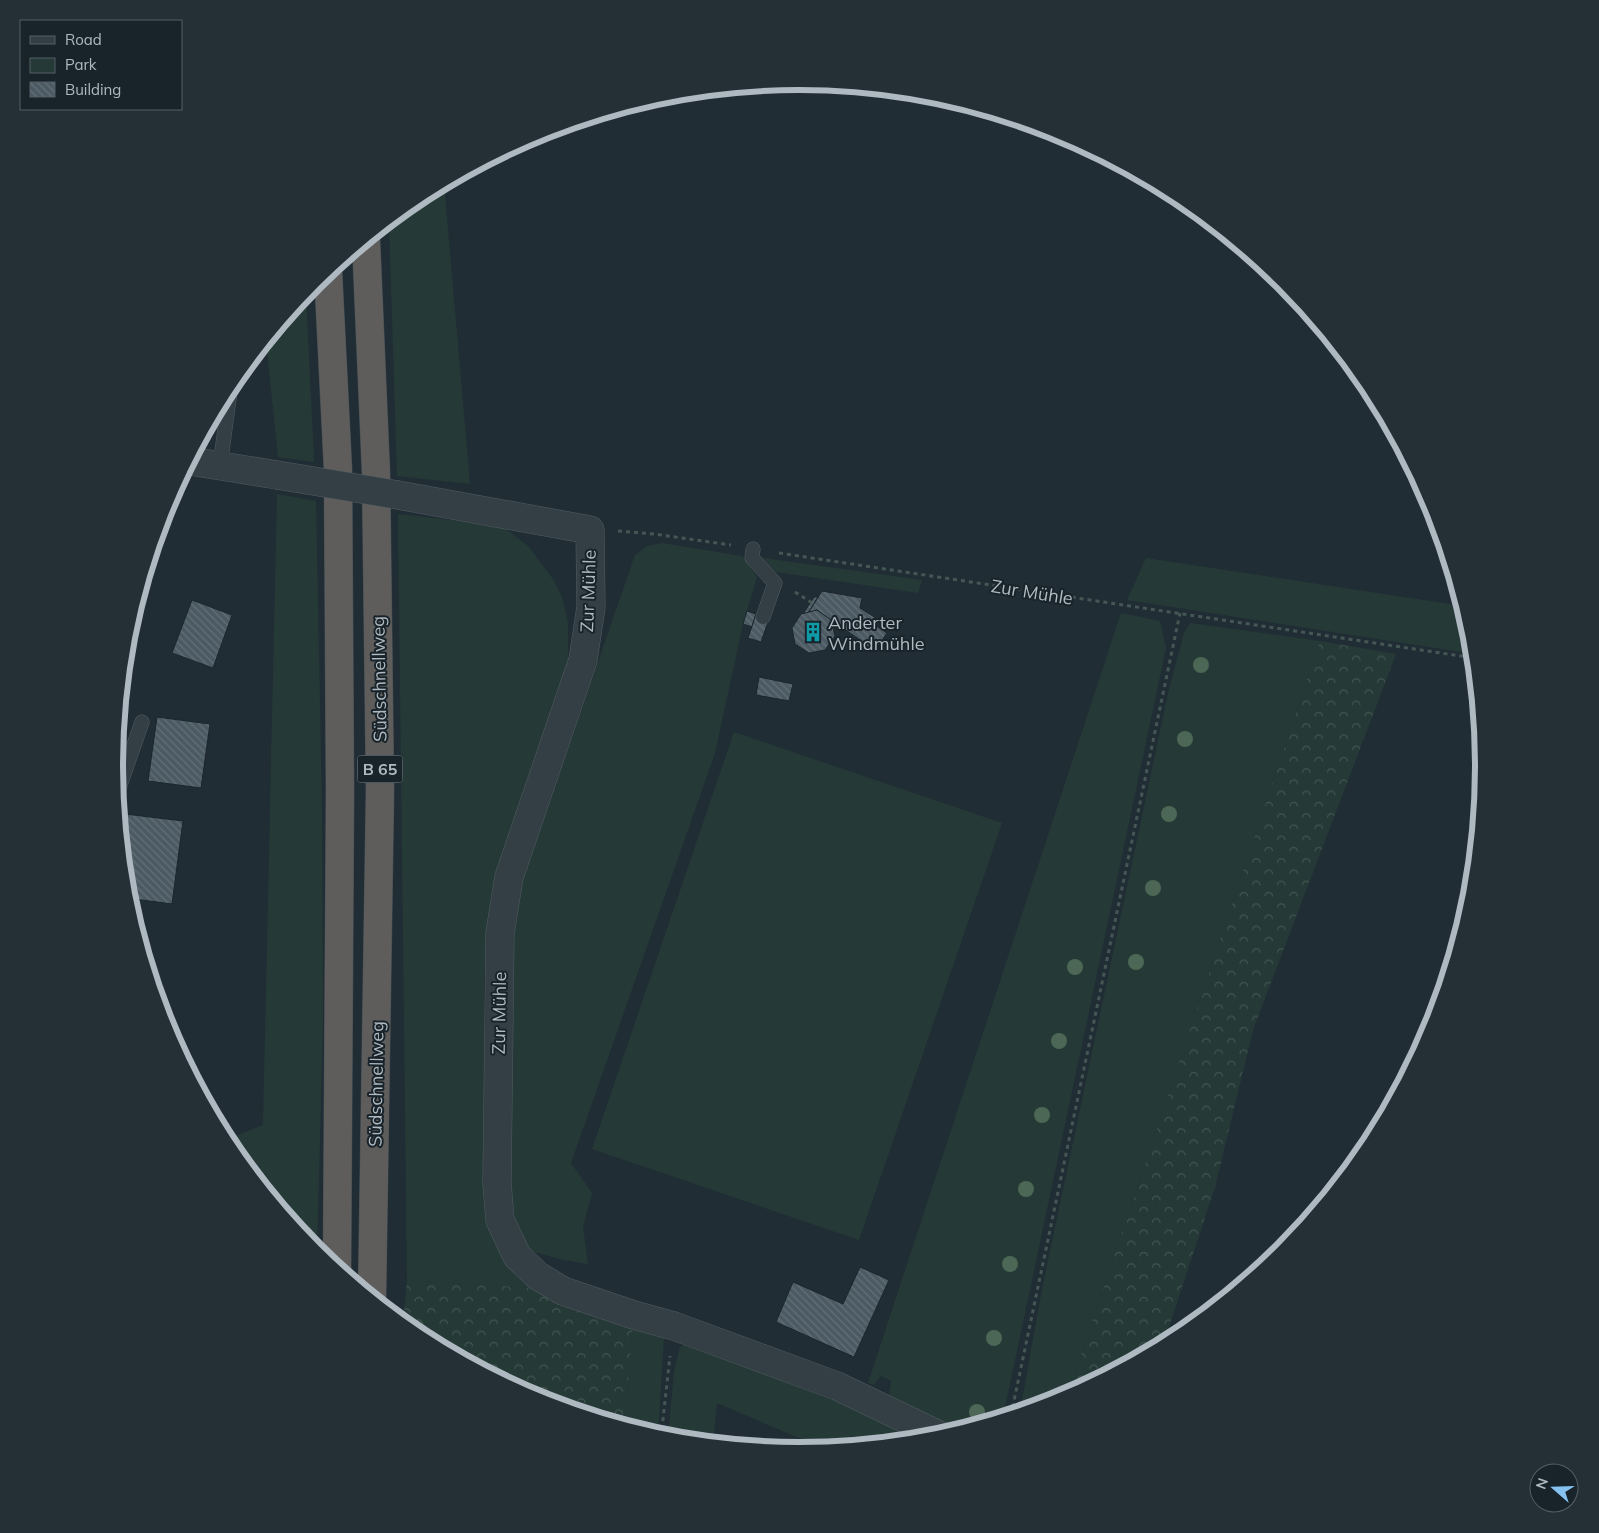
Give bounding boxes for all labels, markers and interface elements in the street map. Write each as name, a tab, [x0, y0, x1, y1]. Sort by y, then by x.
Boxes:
legend	[20, 20, 182, 110]
text: Road	[65, 30, 102, 49]
text: Park	[65, 55, 97, 74]
text: Building	[65, 80, 121, 99]
street label: Zur Mühle	[575, 549, 601, 633]
street label: Zur Mühle	[989, 574, 1075, 610]
place label: Anderter Windmühle	[828, 611, 924, 655]
street label: Südschnellweg	[366, 616, 392, 742]
building icon: Anderter Windmühle	[802, 621, 824, 643]
road number: B 65	[358, 756, 402, 782]
street label: Zur Mühle	[487, 971, 511, 1055]
street label: Südschnellweg	[363, 1021, 389, 1147]
north arrow	[1529, 1463, 1579, 1513]
text: N	[1532, 1476, 1552, 1492]

